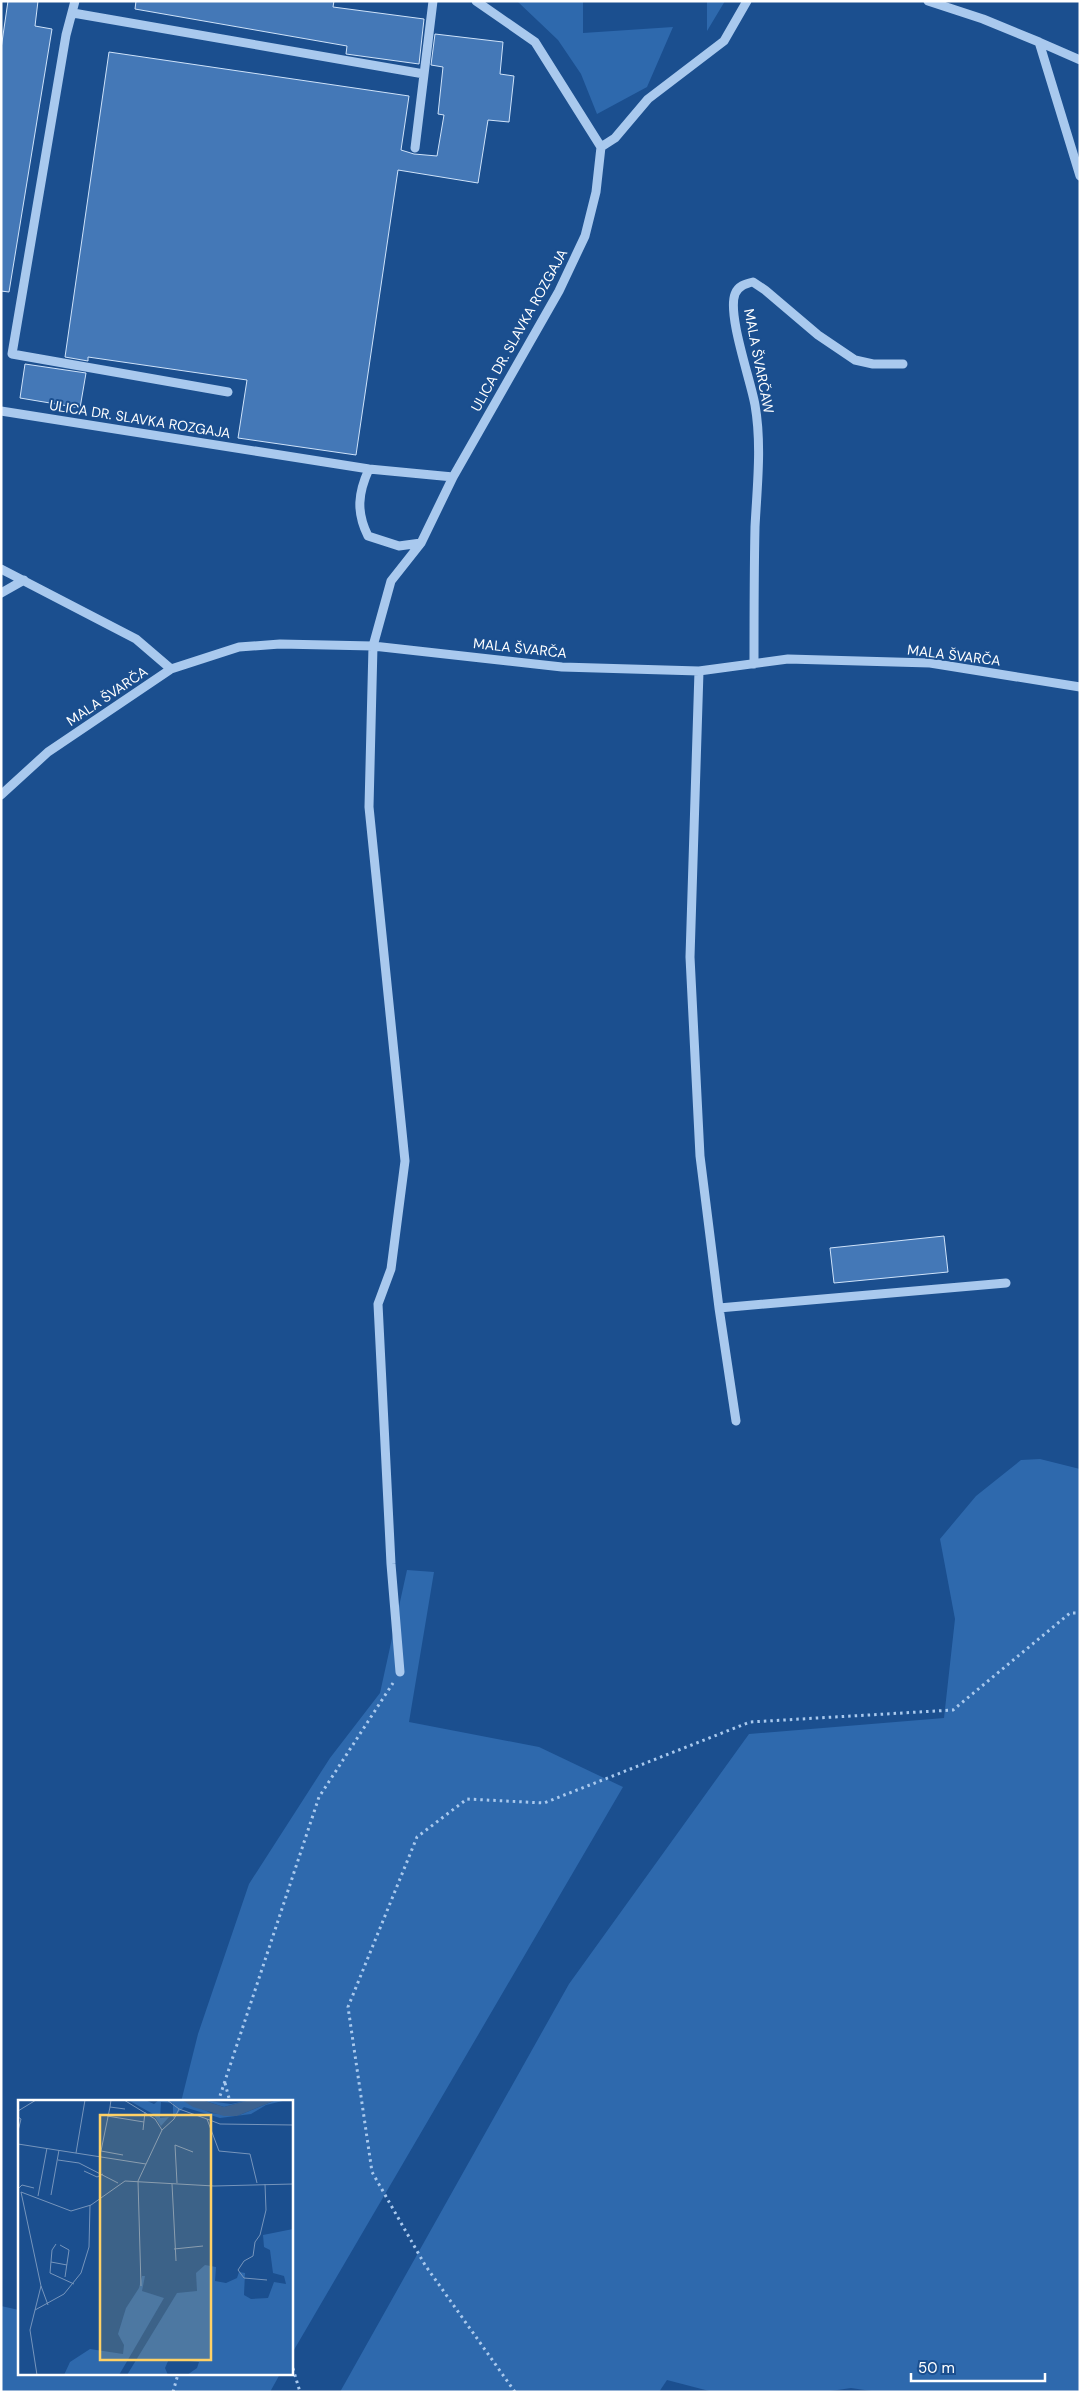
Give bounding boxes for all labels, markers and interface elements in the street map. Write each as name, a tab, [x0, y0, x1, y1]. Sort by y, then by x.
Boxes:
street label: ULICA DR. SLAVKA ROZGAJA	[467, 245, 571, 415]
street label: MALA ŠVARČAW	[740, 307, 778, 415]
street label: ULICA DR. SLAVKA ROZGAJA	[48, 396, 232, 442]
street label: MALA ŠVARČA	[472, 634, 568, 662]
street label: MALA ŠVARČA	[906, 640, 1002, 670]
street label: MALA ŠVARČA	[63, 662, 151, 730]
inset map	[18, 2100, 292, 2376]
scale bar	[911, 2350, 1045, 2382]
text: 50 m	[918, 2358, 955, 2378]

